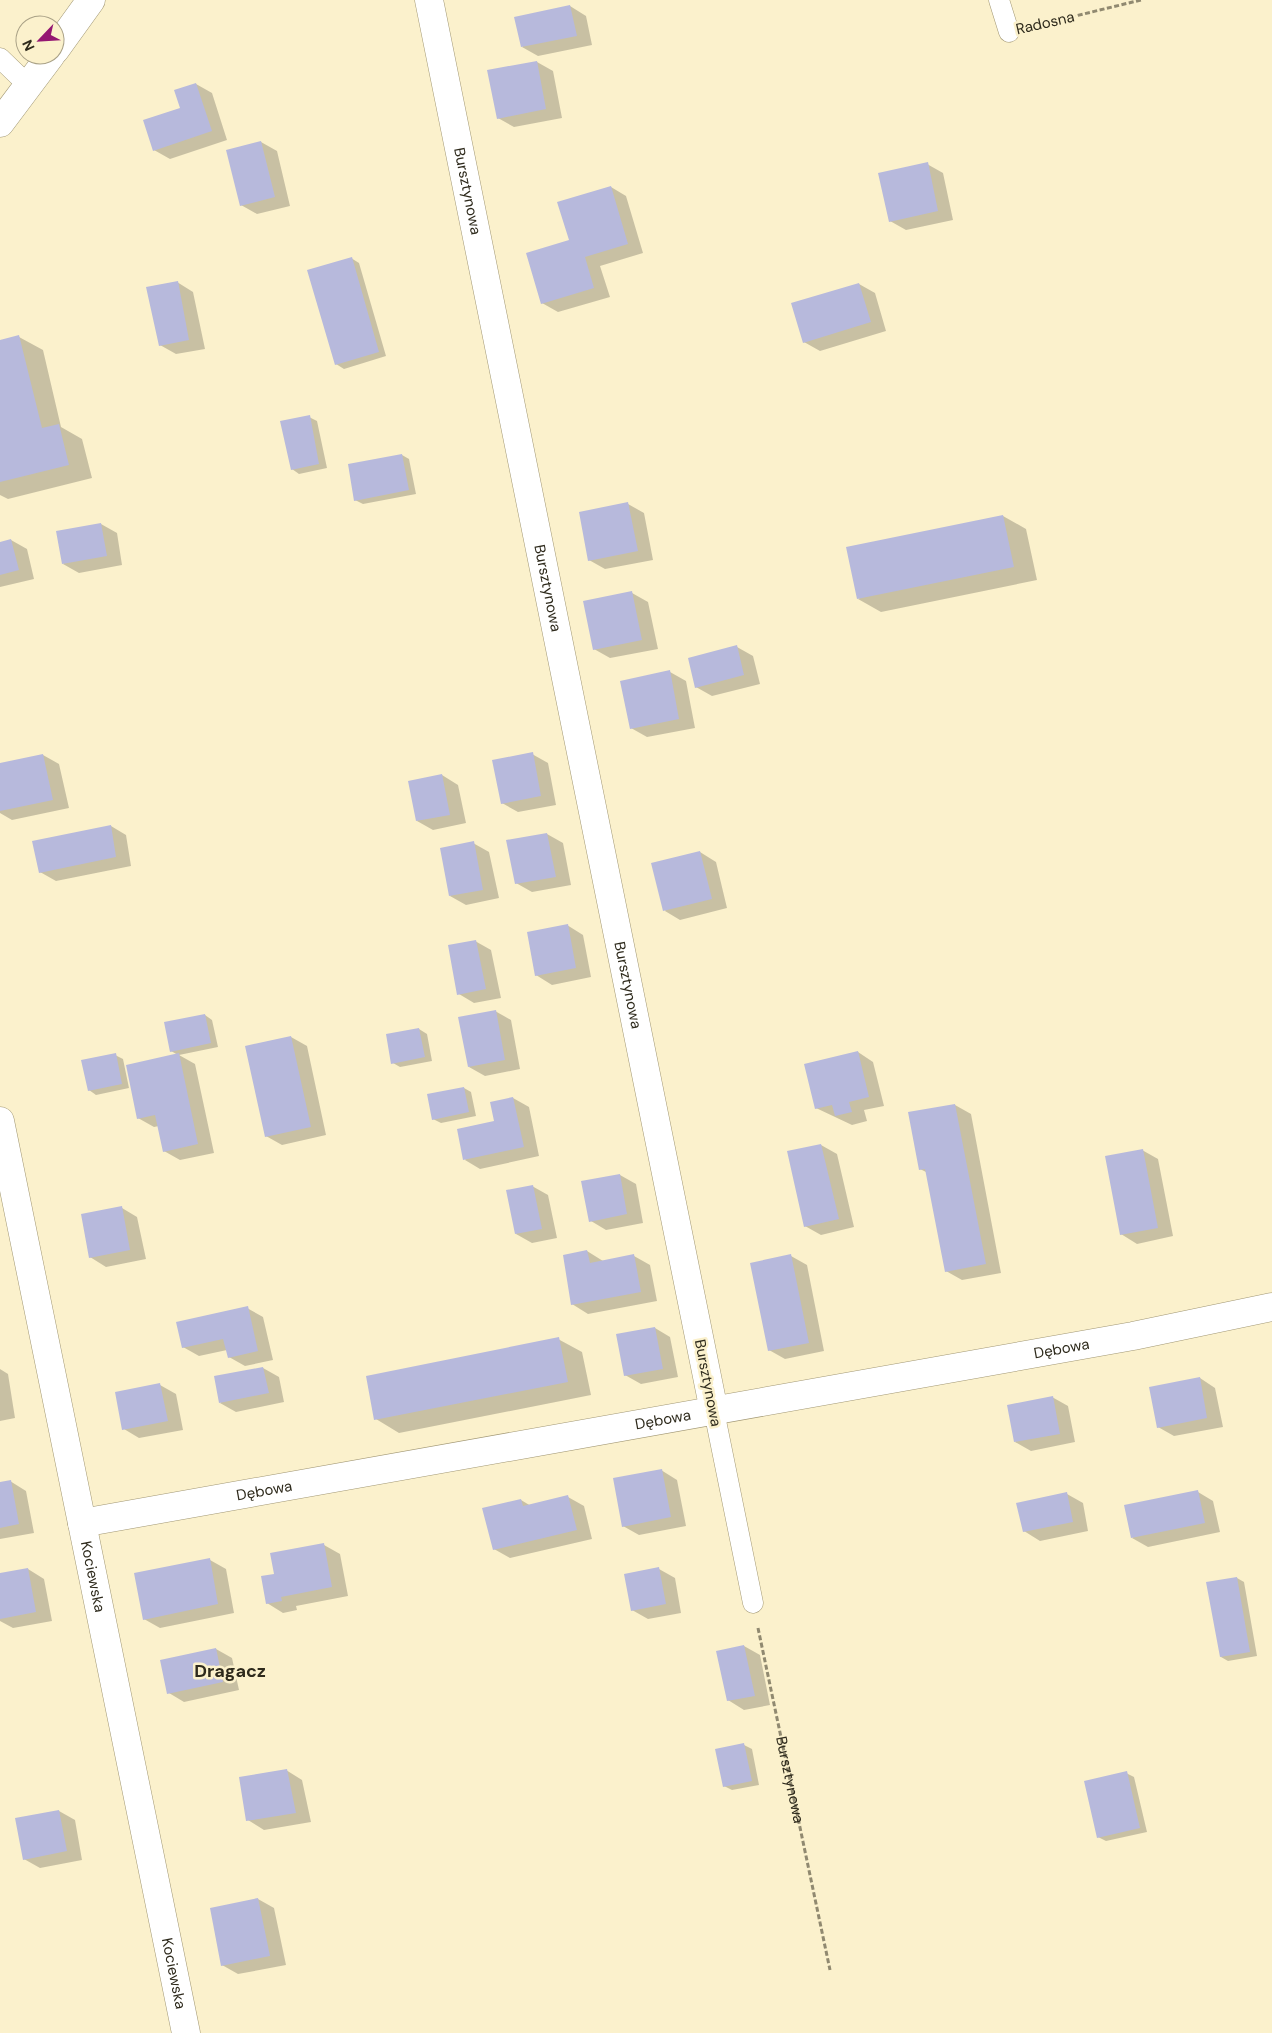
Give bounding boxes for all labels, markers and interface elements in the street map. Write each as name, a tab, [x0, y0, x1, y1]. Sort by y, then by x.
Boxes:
street label: Radosna	[1014, 7, 1076, 39]
north arrow	[15, 15, 65, 65]
text: N	[18, 37, 39, 54]
street label: Bursztynowa	[449, 146, 486, 236]
street label: Bursztynowa	[529, 543, 566, 633]
street label: Bursztynowa	[609, 940, 647, 1030]
street label: Dębowa	[1032, 1334, 1091, 1363]
street label: Bursztynowa	[690, 1338, 726, 1428]
street label: Dębowa	[633, 1405, 692, 1434]
street label: Dębowa	[235, 1476, 294, 1505]
street label: Kociewska	[76, 1539, 110, 1614]
district label: Dragacz	[194, 1659, 266, 1683]
street label: Bursztynowa	[771, 1734, 809, 1825]
street label: Kociewska	[157, 1936, 191, 2011]

